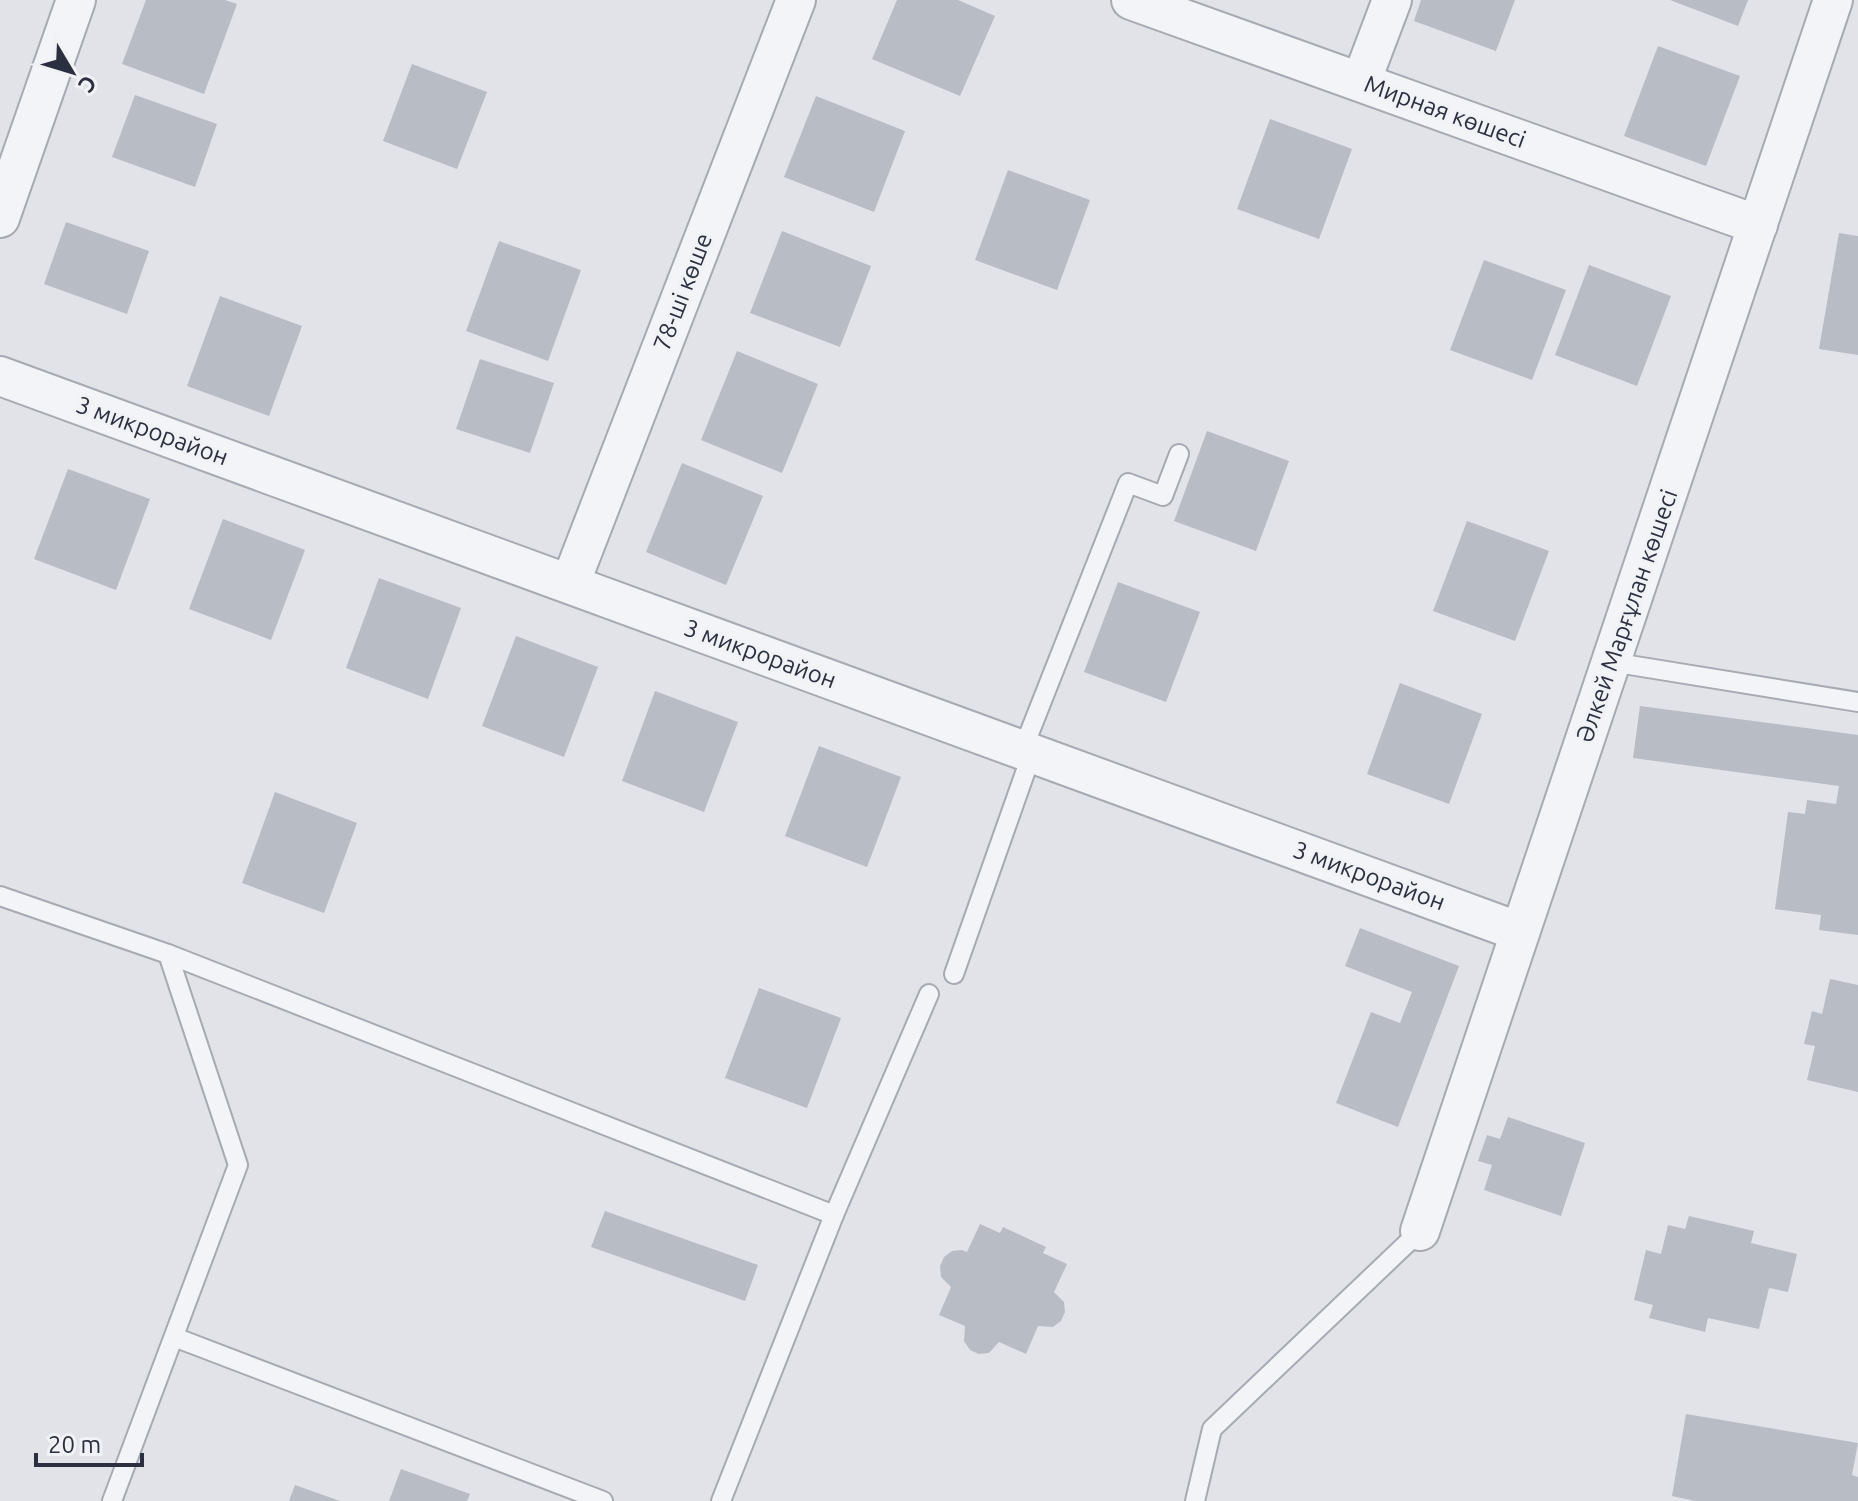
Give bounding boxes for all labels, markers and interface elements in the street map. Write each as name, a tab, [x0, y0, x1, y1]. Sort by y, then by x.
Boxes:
north arrow	[32, 32, 112, 112]
street label: Мирная көшесі	[1361, 70, 1529, 153]
text: С	[74, 71, 102, 98]
street label: 78-ші көше	[648, 229, 717, 354]
street label: 3 микрорайон	[72, 391, 232, 471]
street label: Әлкей Марғұлан көшесі	[1571, 486, 1683, 746]
street label: 3 микрорайон	[680, 614, 840, 694]
street label: 3 микрорайон	[1289, 836, 1449, 916]
scale bar	[36, 1417, 142, 1467]
text: 20 m	[48, 1431, 101, 1458]

